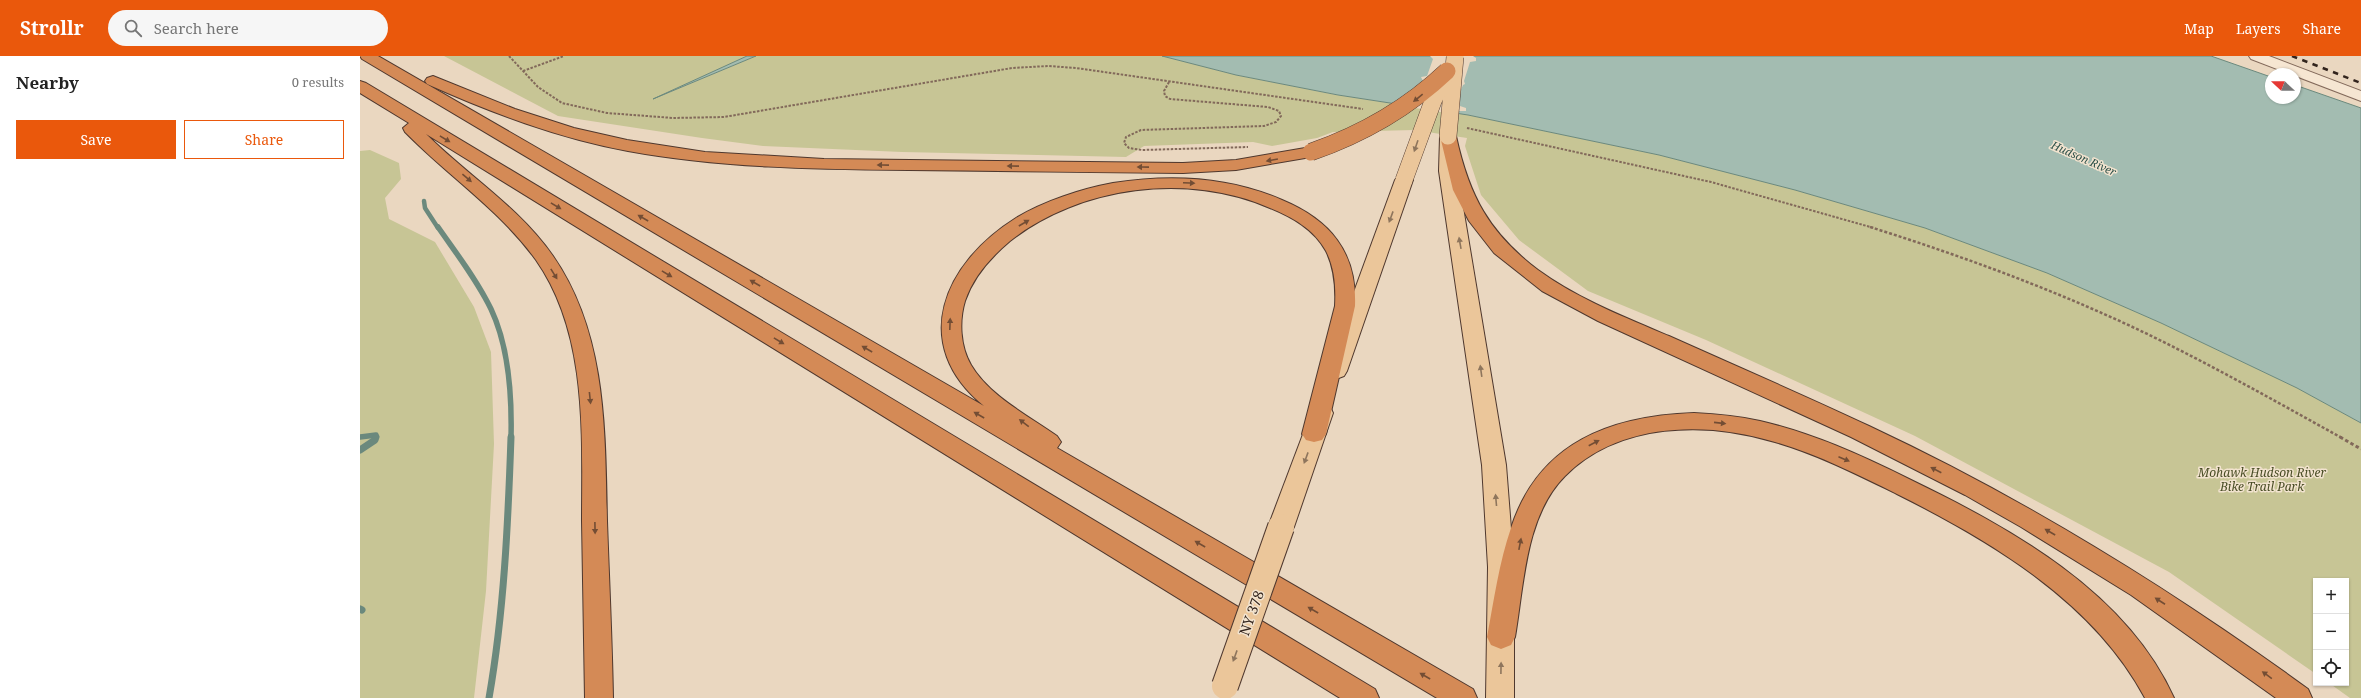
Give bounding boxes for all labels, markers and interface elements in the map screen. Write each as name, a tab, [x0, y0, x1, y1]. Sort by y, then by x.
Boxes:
search box	[108, 10, 388, 46]
text: Strollr	[20, 15, 84, 41]
icon: search	[122, 17, 144, 39]
text: Search here	[154, 18, 239, 38]
text: Map	[2184, 19, 2214, 38]
text: Layers	[2236, 19, 2281, 38]
text: Share	[2303, 19, 2341, 38]
north arrow	[2265, 68, 2301, 104]
text: Nearby	[16, 71, 79, 94]
text: 0 results	[292, 73, 344, 91]
one-way arrow	[1413, 93, 1424, 102]
button: Save	[16, 120, 176, 159]
button: Share	[184, 120, 344, 159]
one-way arrow	[439, 135, 451, 142]
water label: Hudson River	[2048, 137, 2120, 179]
one-way arrow	[1413, 141, 1419, 153]
one-way arrow	[1266, 157, 1279, 163]
one-way arrow	[876, 162, 889, 168]
one-way arrow	[1006, 163, 1019, 169]
one-way arrow	[1136, 164, 1149, 170]
one-way arrow	[462, 174, 473, 183]
one-way arrow	[1183, 179, 1195, 186]
one-way arrow	[550, 203, 562, 210]
one-way arrow	[1388, 211, 1394, 223]
one-way arrow	[637, 214, 649, 221]
one-way arrow	[1018, 219, 1030, 226]
one-way arrow	[1457, 237, 1463, 249]
one-way arrow	[551, 268, 558, 280]
one-way arrow	[662, 270, 673, 277]
one-way arrow	[749, 280, 761, 287]
one-way arrow	[947, 318, 954, 330]
one-way arrow	[773, 338, 785, 345]
one-way arrow	[861, 345, 873, 352]
one-way arrow	[1478, 365, 1484, 378]
one-way arrow	[587, 392, 593, 404]
one-way arrow	[973, 411, 985, 418]
one-way arrow	[1019, 419, 1029, 427]
one-way arrow	[1714, 419, 1726, 426]
one-way arrow	[1588, 440, 1600, 447]
one-way arrow	[1302, 453, 1308, 465]
one-way arrow	[1839, 456, 1850, 462]
park label: Mohawk Hudson River Bike Trail Park	[2197, 464, 2326, 495]
one-way arrow	[1930, 466, 1942, 473]
one-way arrow	[1493, 494, 1500, 507]
one-way arrow	[592, 522, 599, 534]
one-way arrow	[2044, 529, 2056, 536]
one-way arrow	[1517, 538, 1523, 550]
one-way arrow	[1195, 541, 1206, 548]
map controls	[2313, 578, 2349, 686]
button: +	[2313, 578, 2349, 614]
street label: NY 378	[1234, 588, 1268, 638]
one-way arrow	[2155, 597, 2165, 605]
one-way arrow	[1307, 606, 1319, 613]
button: −	[2313, 614, 2349, 650]
button: locate	[2313, 650, 2349, 686]
one-way arrow	[1232, 651, 1238, 663]
one-way arrow	[1497, 662, 1504, 674]
one-way arrow	[2262, 671, 2272, 679]
one-way arrow	[1419, 672, 1431, 679]

